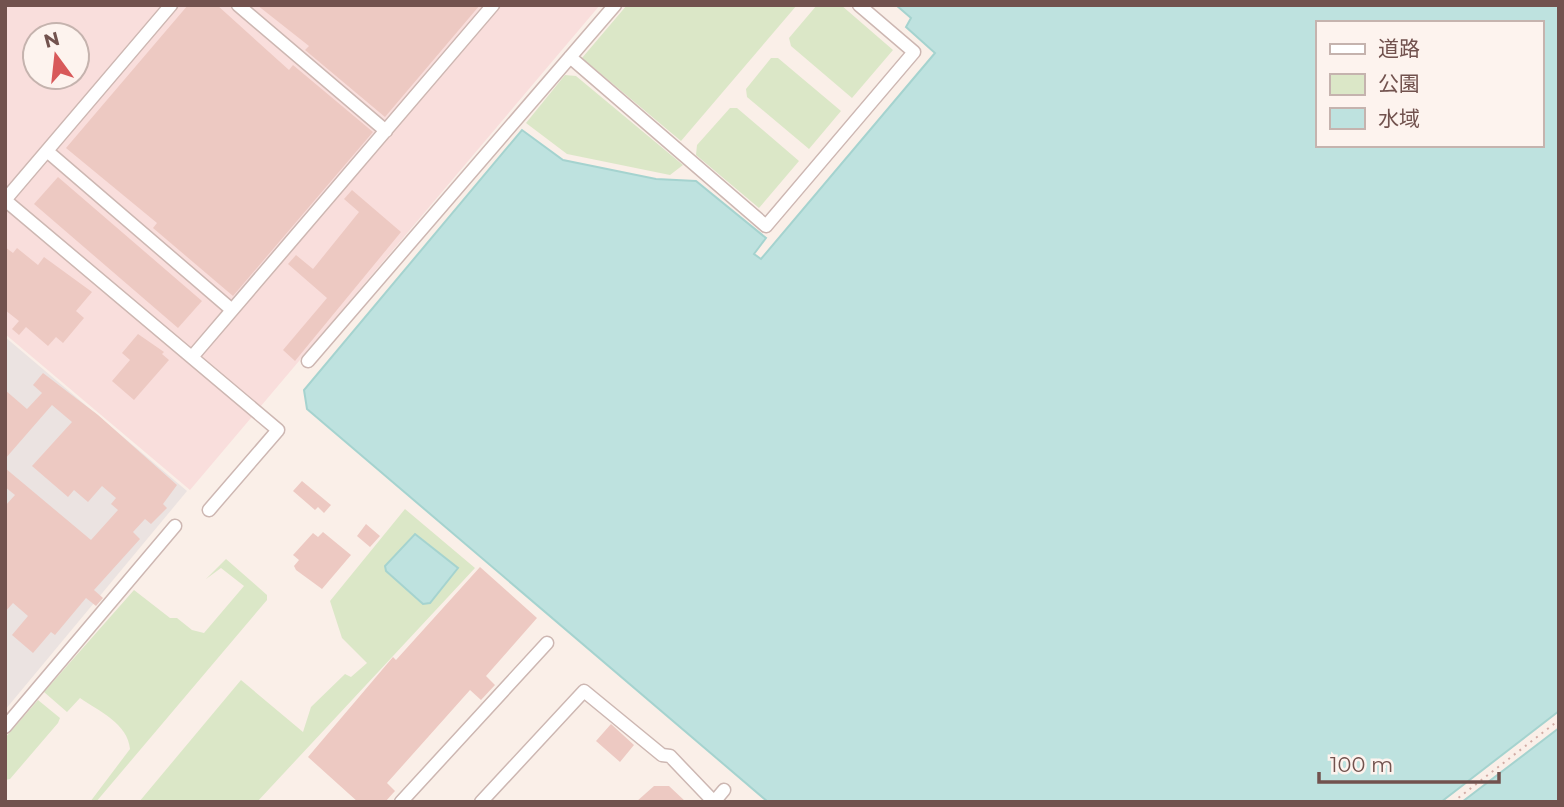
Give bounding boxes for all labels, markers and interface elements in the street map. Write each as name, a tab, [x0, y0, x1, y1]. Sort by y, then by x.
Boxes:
north arrow	[21, 21, 91, 91]
legend	[1316, 21, 1543, 147]
text: N	[41, 27, 62, 53]
text: 道路	[1378, 36, 1420, 61]
text: 公園	[1378, 71, 1420, 96]
text: 水域	[1378, 106, 1420, 131]
scale bar	[1319, 740, 1499, 784]
text: 100 m	[1330, 752, 1393, 777]

